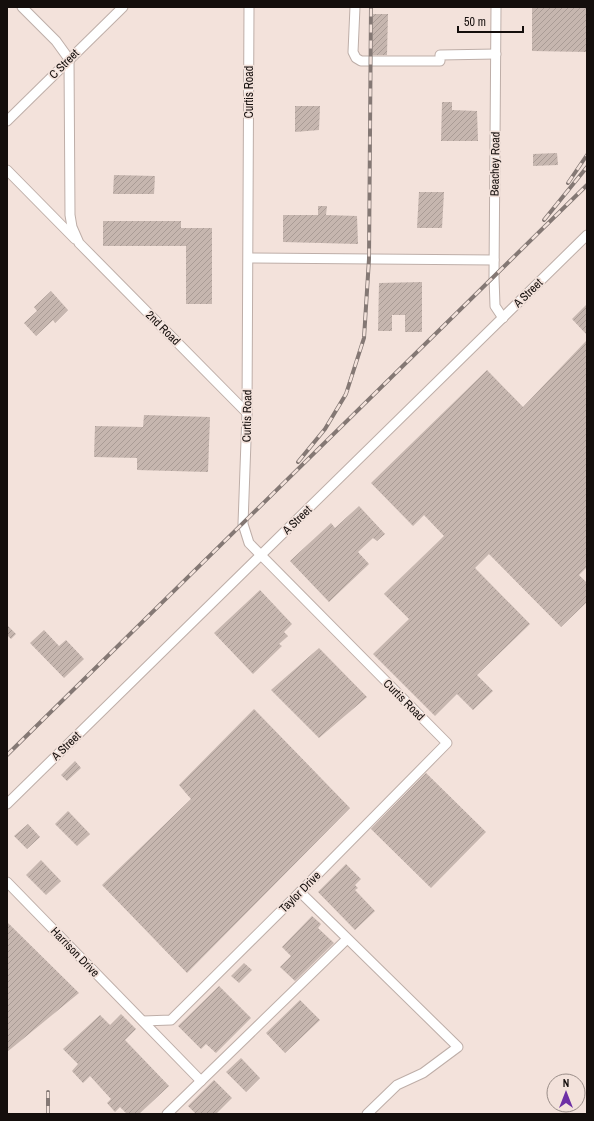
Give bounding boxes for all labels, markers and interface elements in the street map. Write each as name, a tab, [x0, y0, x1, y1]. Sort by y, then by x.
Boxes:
scale bar	[458, 8, 523, 34]
text: 50 m	[464, 14, 486, 30]
street label: C Street	[46, 45, 83, 82]
street label: Curtis Road	[241, 66, 257, 118]
street label: Beachey Road	[486, 132, 504, 196]
street label: A Street	[509, 275, 546, 312]
street label: 2nd Road	[142, 307, 184, 349]
street label: Curtis Road	[239, 390, 255, 442]
street label: A Street	[278, 502, 315, 539]
street label: Curtis Road	[380, 676, 428, 724]
street label: A Street	[47, 728, 84, 765]
street label: Taylor Drive	[276, 868, 324, 916]
street label: Harrison Drive	[47, 923, 103, 981]
north arrow	[546, 1073, 586, 1113]
text: N	[563, 1076, 569, 1090]

